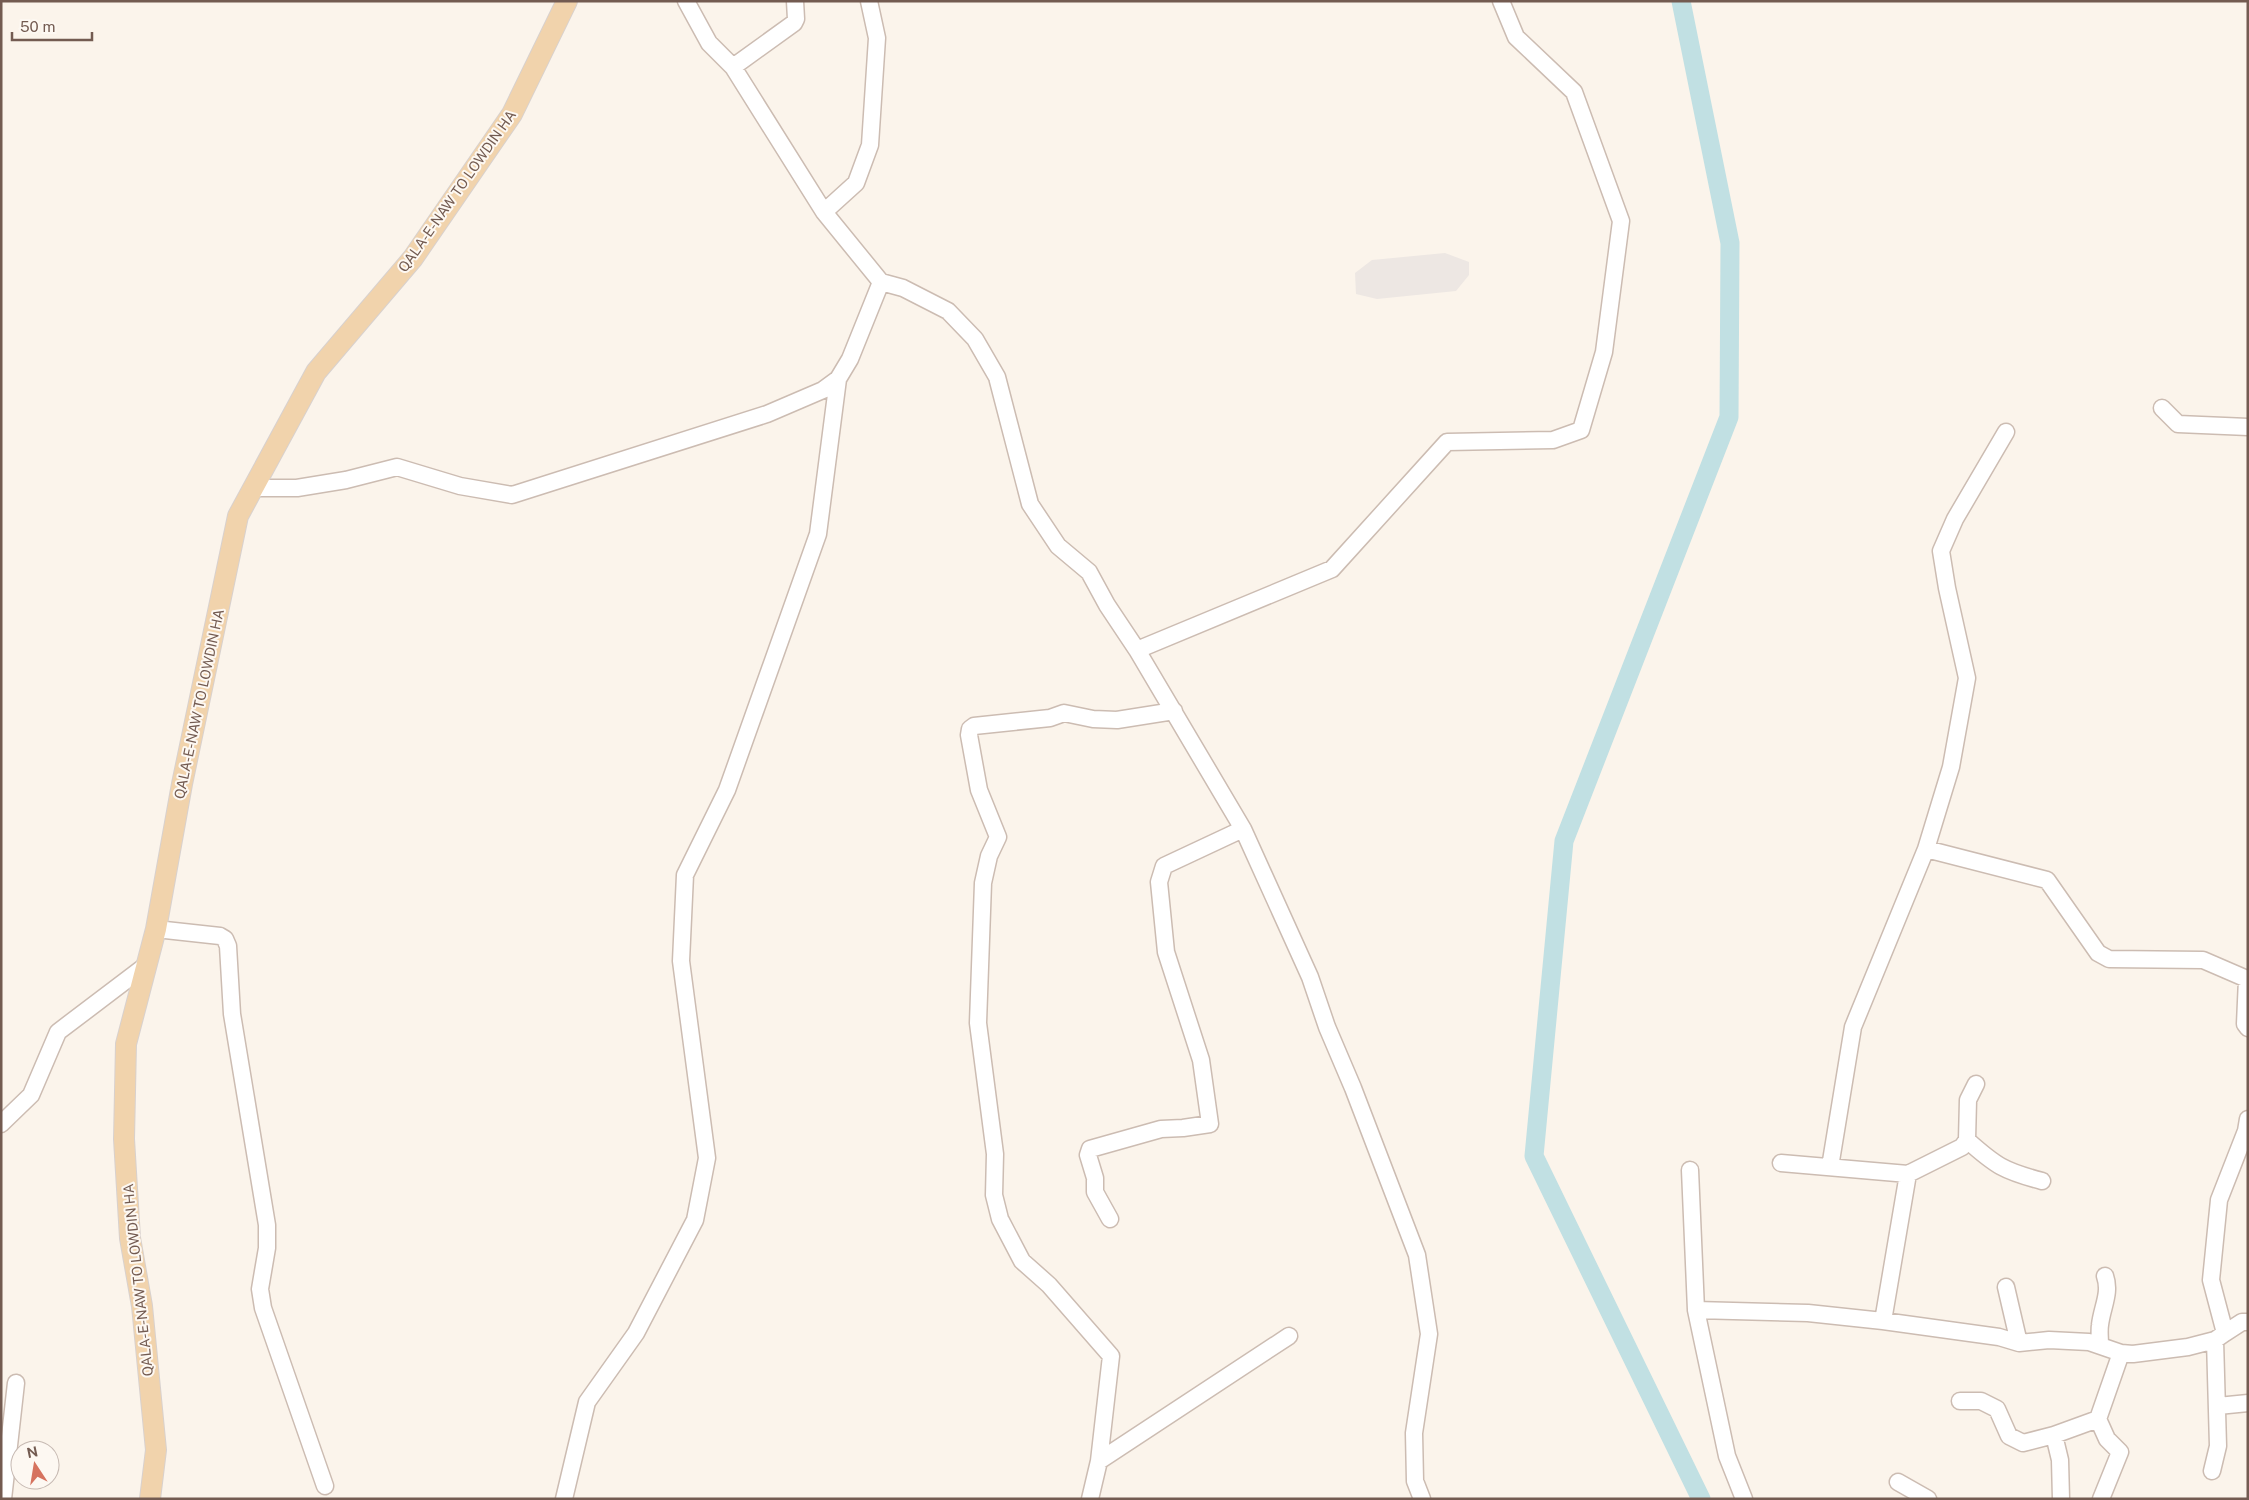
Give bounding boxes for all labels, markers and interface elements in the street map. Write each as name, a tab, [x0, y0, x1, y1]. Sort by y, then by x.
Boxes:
scale bar	[12, 10, 92, 42]
text: 50 m	[20, 18, 55, 35]
street label: QALA-E-NAW TO LOWDIN HA	[395, 107, 519, 275]
street label: QALA-E-NAW TO LOWDIN HA	[171, 608, 227, 800]
street label: QALA-E-NAW TO LOWDIN HA	[120, 1183, 156, 1377]
north arrow	[10, 1440, 60, 1490]
text: N	[25, 1443, 39, 1461]

